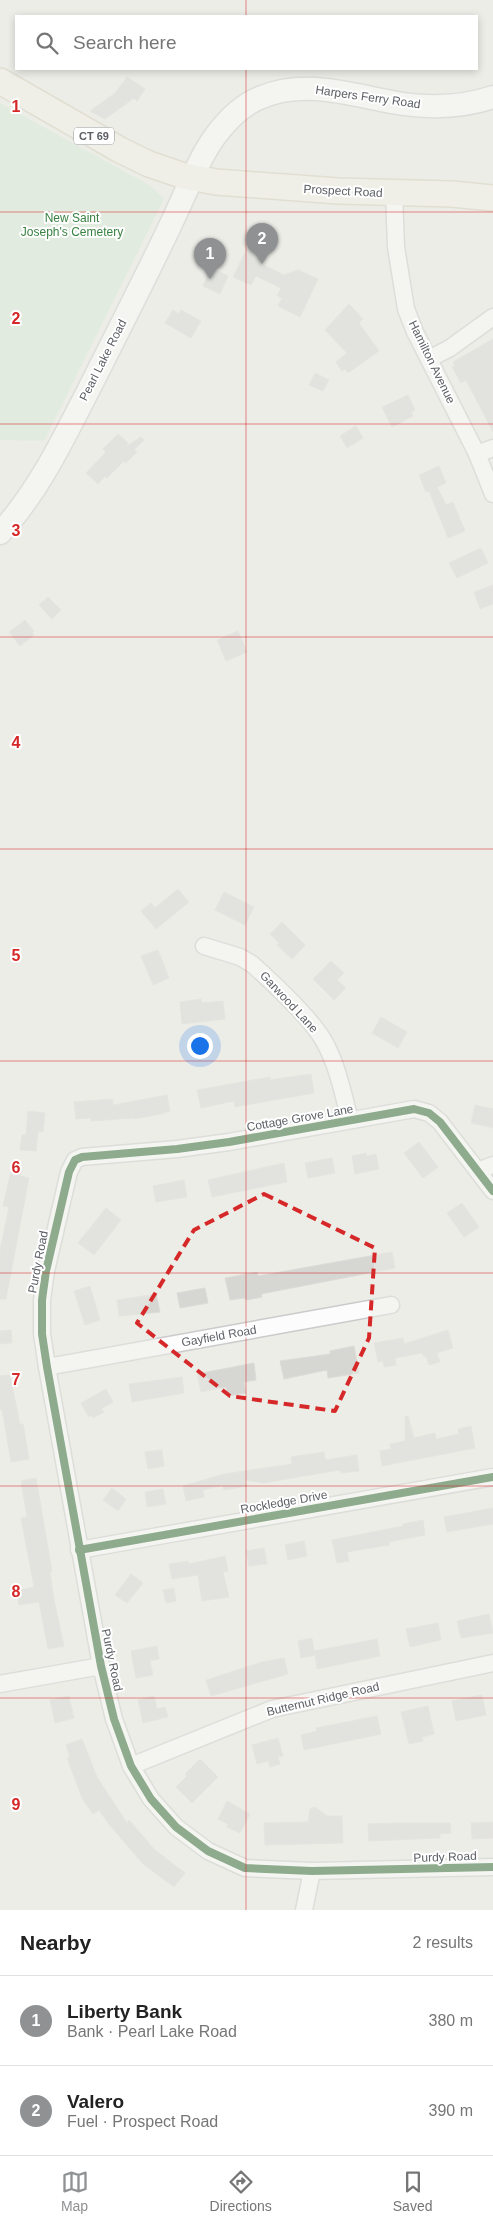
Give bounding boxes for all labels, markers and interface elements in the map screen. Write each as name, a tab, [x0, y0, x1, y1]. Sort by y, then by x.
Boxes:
search box	[15, 15, 478, 70]
icon: search	[33, 29, 61, 57]
text: Search here	[73, 32, 177, 53]
street label: Harpers Ferry Road	[315, 83, 421, 111]
text: 1	[12, 98, 21, 115]
road number: CT 69	[74, 128, 114, 144]
street label: Prospect Road	[303, 182, 383, 200]
park label: New Saint Joseph's Cemetery	[21, 211, 123, 239]
pin: 2	[246, 223, 278, 264]
pin: 1	[194, 238, 226, 279]
text: 2	[12, 310, 21, 327]
street label: Pearl Lake Road	[76, 317, 130, 403]
street label: Hamilton Avenue	[406, 318, 458, 406]
text: 3	[12, 522, 21, 539]
text: 4	[12, 734, 21, 751]
text: 5	[12, 947, 21, 964]
street label: Garwood Lane	[257, 968, 321, 1036]
your location	[187, 1033, 213, 1059]
street label: Cottage Grove Lane	[246, 1102, 355, 1134]
text: 6	[12, 1159, 21, 1176]
street label: Purdy Road	[25, 1230, 51, 1294]
street label: Gayfield Road	[180, 1323, 258, 1349]
text: 7	[12, 1371, 21, 1388]
street label: Rockledge Drive	[239, 1487, 329, 1517]
text: 8	[12, 1583, 21, 1600]
street label: Purdy Road	[99, 1628, 125, 1692]
street label: Butternut Ridge Road	[265, 1679, 381, 1719]
text: 9	[12, 1796, 21, 1813]
street label: Purdy Road	[413, 1849, 477, 1865]
text: Nearby	[20, 1931, 91, 1954]
text: 2 results	[413, 1934, 473, 1951]
text: Liberty Bank	[67, 2001, 182, 2022]
text: 1	[32, 2012, 40, 2029]
text: 380 m	[429, 2012, 473, 2029]
text: Bank · Pearl Lake Road	[67, 2023, 237, 2040]
text: Valero	[67, 2091, 124, 2112]
text: 2	[32, 2102, 40, 2119]
text: 390 m	[429, 2102, 473, 2119]
text: Fuel · Prospect Road	[67, 2113, 218, 2130]
tab: Map	[61, 2168, 89, 2214]
tab: Directions	[210, 2168, 272, 2214]
tab: Saved	[393, 2168, 432, 2214]

